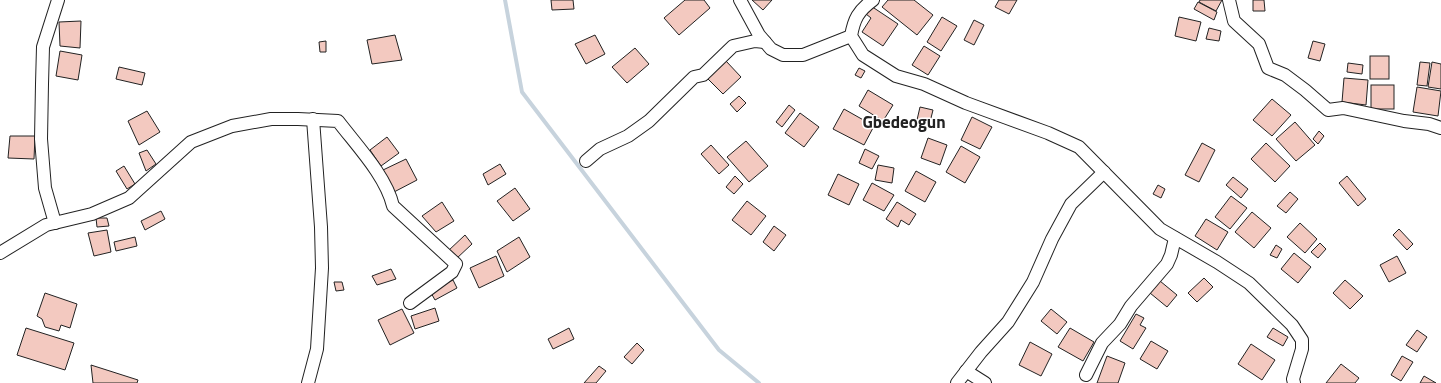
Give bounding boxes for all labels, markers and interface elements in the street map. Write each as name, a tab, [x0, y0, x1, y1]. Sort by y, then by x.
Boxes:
district label: Gbedeogun	[862, 109, 946, 135]

